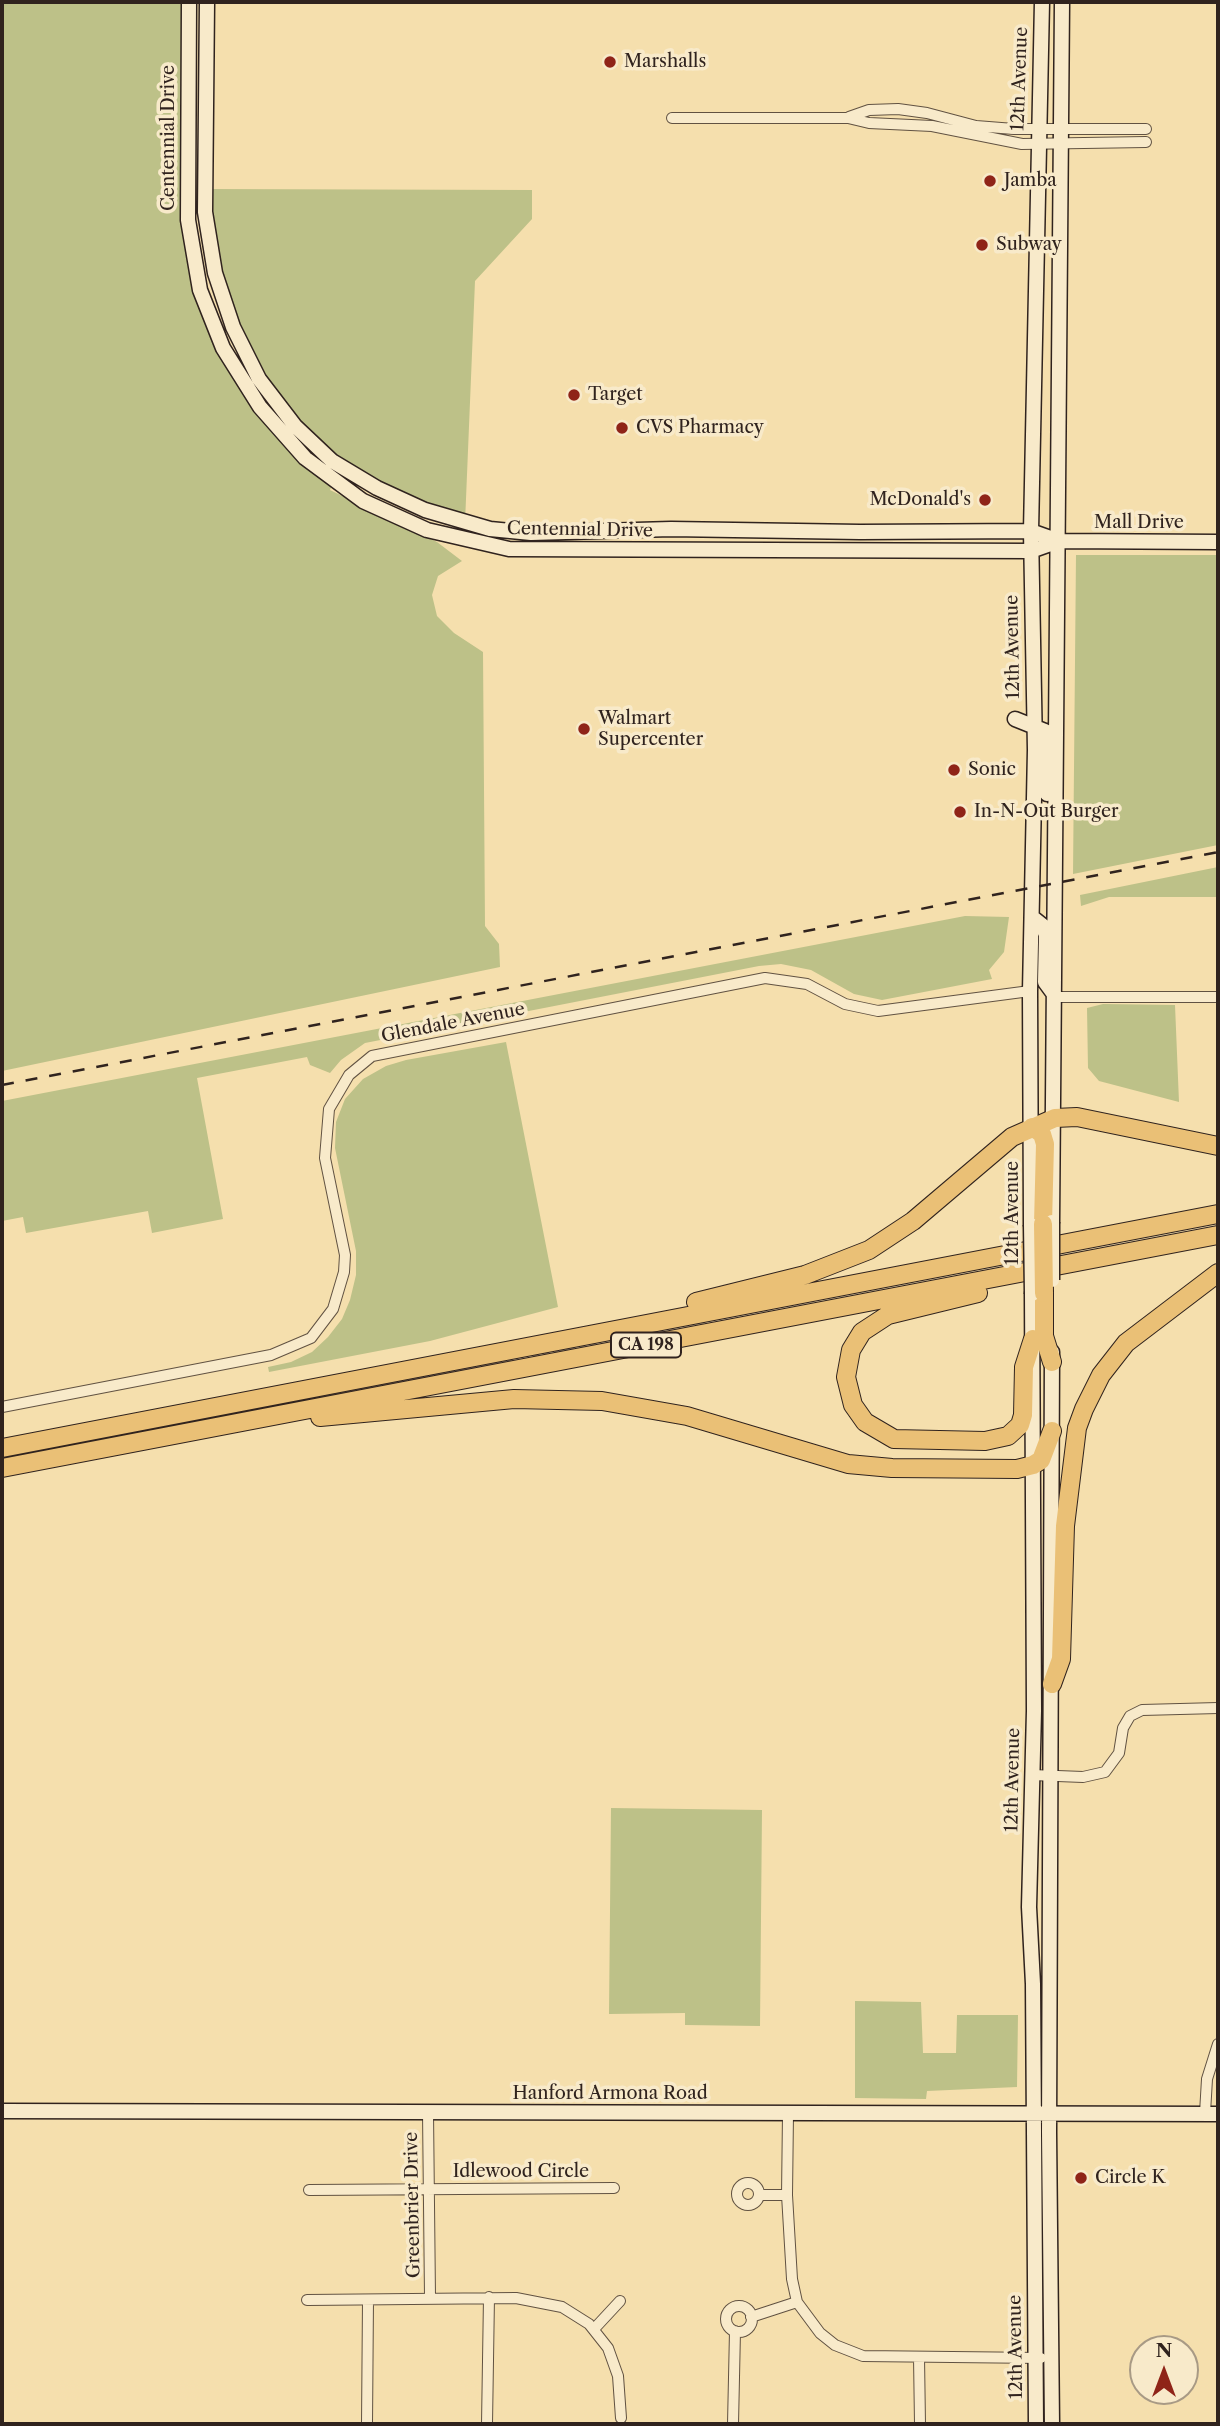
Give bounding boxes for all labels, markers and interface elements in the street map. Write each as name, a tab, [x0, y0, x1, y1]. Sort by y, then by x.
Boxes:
street label: 12th Avenue	[1007, 26, 1033, 132]
place label: Marshalls	[624, 51, 706, 73]
marker: Marshalls	[602, 54, 618, 70]
street label: Centennial Drive	[158, 65, 180, 211]
place label: Jamba	[1004, 170, 1057, 192]
marker: Jamba	[982, 173, 998, 189]
place label: Subway	[996, 234, 1062, 256]
marker: Subway	[974, 237, 990, 253]
place label: Target	[588, 384, 643, 406]
marker: Target	[566, 387, 582, 403]
place label: CVS Pharmacy	[636, 417, 764, 439]
marker: CVS Pharmacy	[614, 420, 630, 436]
place label: McDonald's	[870, 489, 971, 511]
marker: McDonald's	[977, 492, 993, 508]
street label: Mall Drive	[1094, 512, 1184, 534]
street label: Centennial Drive	[507, 518, 653, 542]
street label: 12th Avenue	[1001, 595, 1025, 699]
place label: Walmart Supercenter	[598, 708, 703, 750]
marker: Walmart Supercenter	[576, 721, 592, 737]
place label: Sonic	[968, 759, 1016, 781]
marker: Sonic	[946, 762, 962, 778]
place label: In-N-Out Burger	[974, 801, 1119, 823]
marker: In-N-Out Burger	[952, 804, 968, 820]
street label: Glendale Avenue	[379, 998, 527, 1048]
street label: 12th Avenue	[1002, 1161, 1024, 1265]
road number: CA 198	[611, 1332, 681, 1358]
street label: 12th Avenue	[1001, 1728, 1025, 1832]
street label: Hanford Armona Road	[512, 2083, 708, 2105]
street label: Greenbrier Drive	[401, 2132, 425, 2278]
street label: Idlewood Circle	[453, 2161, 589, 2183]
place label: Circle K	[1095, 2167, 1165, 2189]
marker: Circle K	[1073, 2170, 1089, 2186]
street label: 12th Avenue	[1004, 2295, 1028, 2399]
north arrow	[1129, 2335, 1199, 2405]
text: N	[1156, 2339, 1172, 2362]

